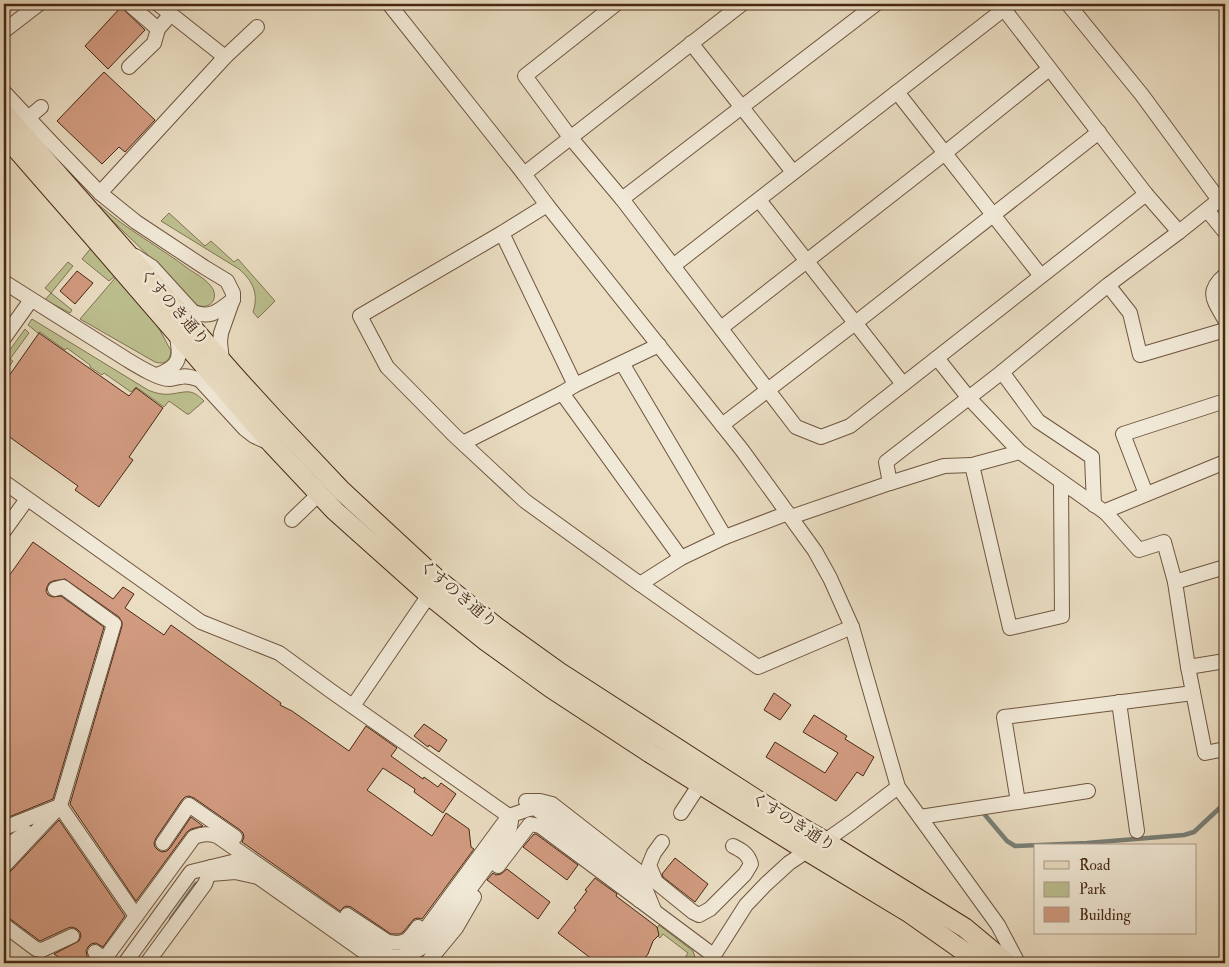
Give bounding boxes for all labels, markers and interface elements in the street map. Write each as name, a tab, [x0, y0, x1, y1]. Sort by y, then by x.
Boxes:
street label: くすのき通り	[135, 264, 213, 350]
street label: くすのき通り	[415, 555, 501, 633]
street label: くすのき通り	[747, 788, 839, 856]
legend	[1034, 844, 1196, 934]
text: Road	[1079, 856, 1111, 875]
text: Park	[1079, 880, 1106, 899]
text: Building	[1079, 906, 1131, 925]

